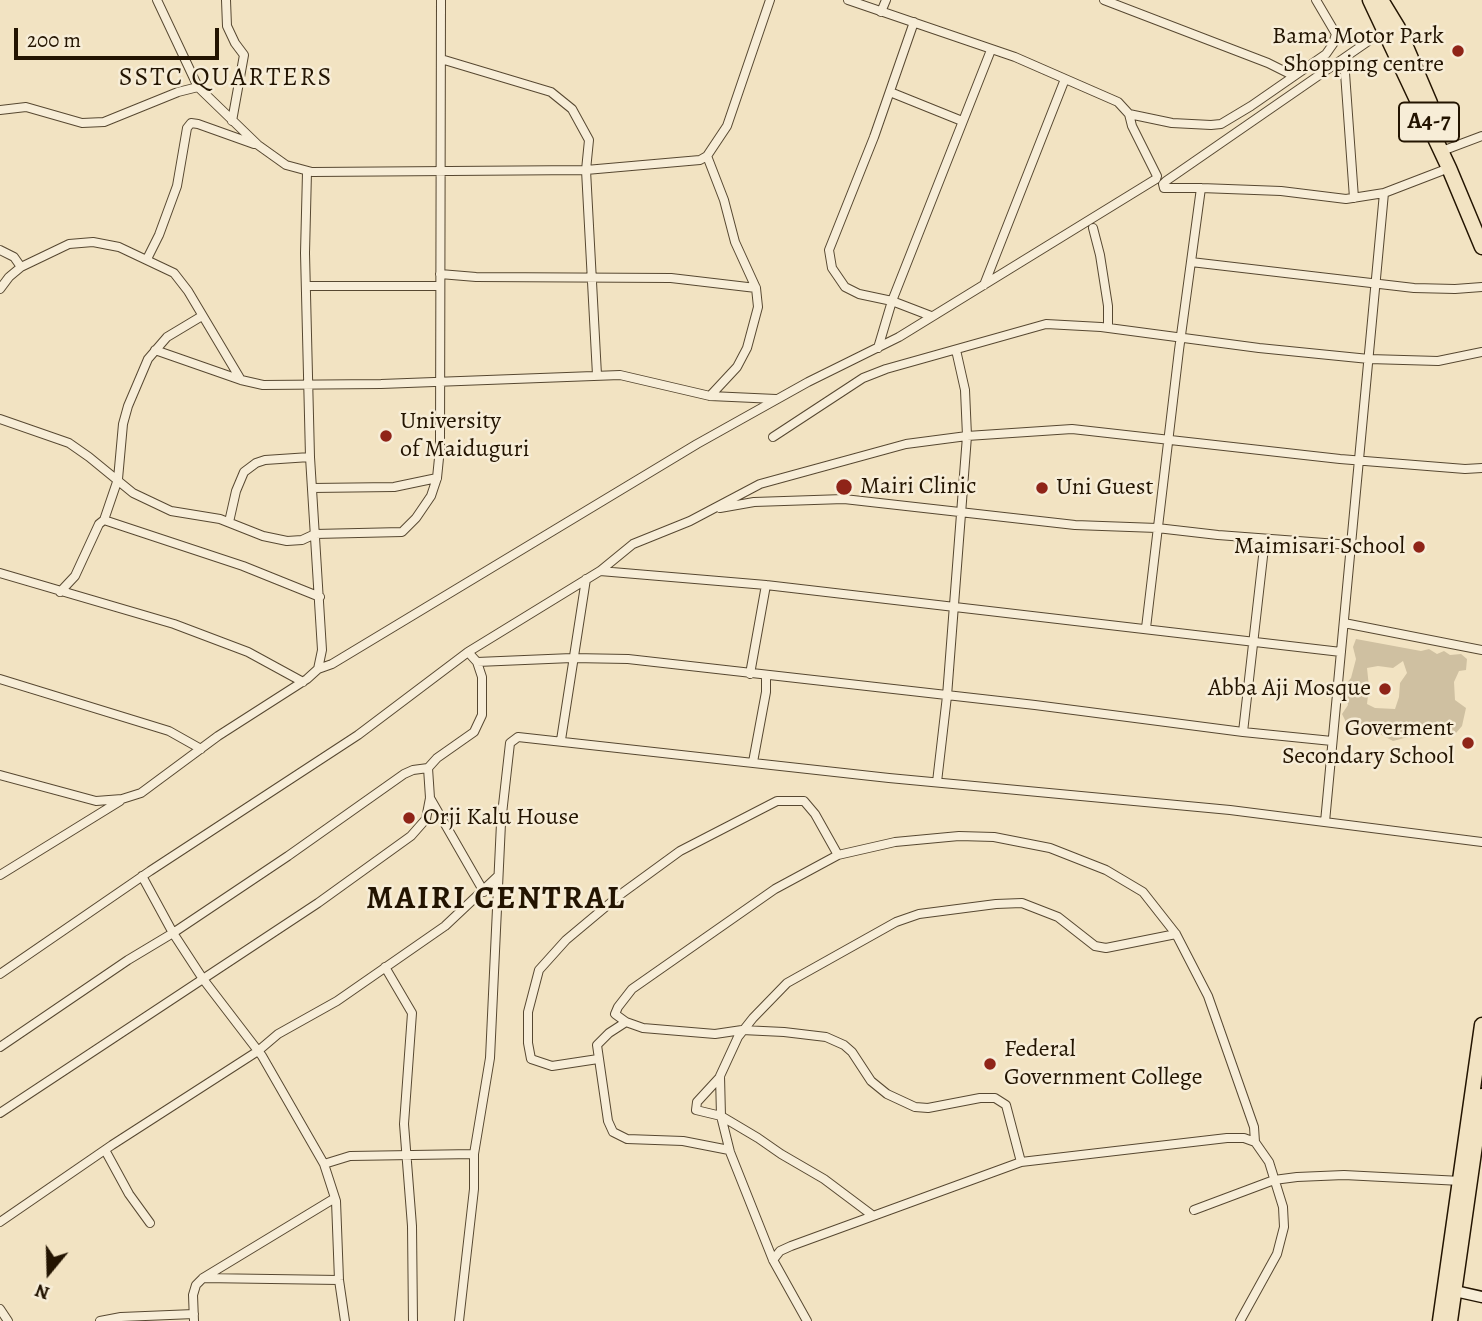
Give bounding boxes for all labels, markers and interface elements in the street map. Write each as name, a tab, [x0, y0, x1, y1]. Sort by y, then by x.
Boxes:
scale bar	[18, 14, 222, 58]
place label: Bama Motor Park Shopping centre	[1272, 23, 1444, 79]
text: 200 m	[27, 26, 81, 54]
marker: Bama Motor Park Shopping centre	[1450, 43, 1466, 59]
district label: SSTC QUARTERS	[120, 63, 332, 95]
road number: A4-7	[1399, 102, 1459, 141]
place label: University of Maiduguri	[400, 408, 530, 464]
marker: University of Maiduguri	[378, 428, 394, 444]
place label: Mairi Clinic	[860, 473, 976, 501]
place label: Uni Guest	[1056, 474, 1153, 502]
marker: Mairi Clinic	[834, 477, 854, 497]
marker: Uni Guest	[1034, 480, 1050, 496]
place label: Maimisari School	[1234, 533, 1405, 561]
marker: Maimisari School	[1411, 539, 1427, 555]
place label: Abba Aji Mosque	[1208, 675, 1371, 703]
marker: Abba Aji Mosque	[1377, 681, 1393, 697]
place label: Goverment Secondary School	[1282, 715, 1454, 771]
marker: Goverment Secondary School	[1460, 735, 1476, 751]
place label: Orji Kalu House	[423, 804, 579, 832]
marker: Orji Kalu House	[401, 810, 417, 826]
district label: MAIRI CENTRAL	[368, 881, 624, 919]
place label: Federal Government College	[1004, 1036, 1203, 1092]
marker: Federal Government College	[982, 1056, 998, 1072]
north arrow	[14, 1237, 84, 1307]
text: N	[31, 1277, 53, 1306]

